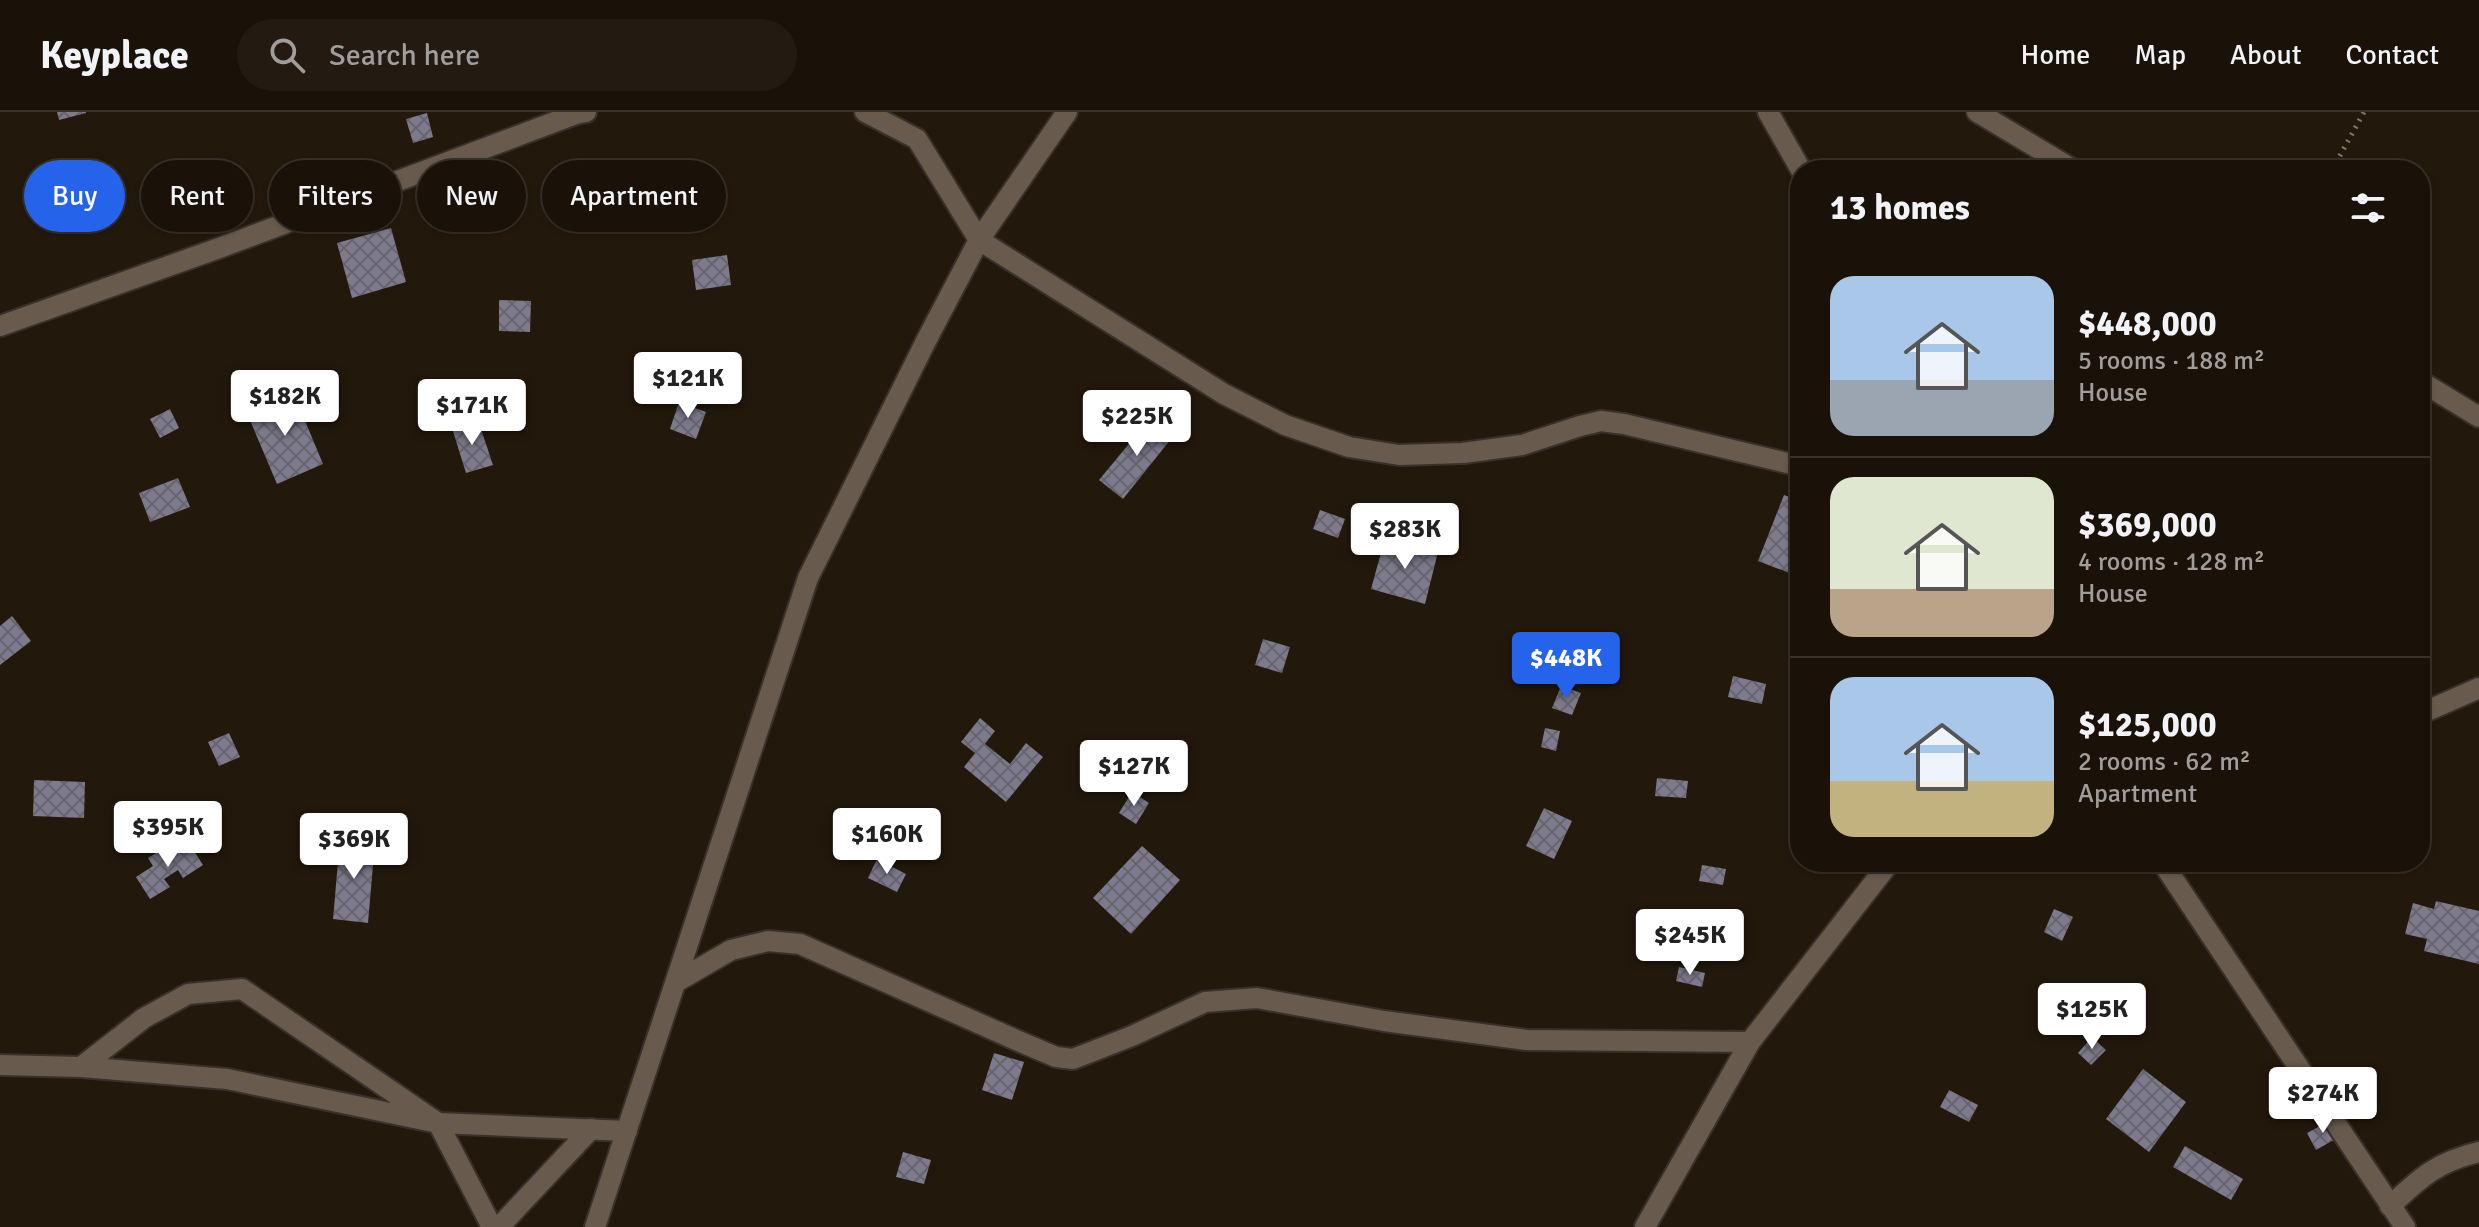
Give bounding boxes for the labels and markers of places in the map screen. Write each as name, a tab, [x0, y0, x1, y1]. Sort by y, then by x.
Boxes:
pin: $121K	[632, 352, 744, 420]
pin: $182K	[229, 370, 341, 438]
pin: $171K	[416, 379, 528, 447]
pin: $225K	[1081, 390, 1193, 458]
pin: $283K	[1349, 503, 1461, 571]
pin: $448K	[1510, 632, 1622, 700]
pin: $127K	[1078, 740, 1190, 808]
pin: $395K	[112, 801, 224, 869]
pin: $160K	[831, 808, 943, 876]
pin: $369K	[298, 813, 410, 881]
pin: $245K	[1634, 909, 1746, 977]
pin: $125K	[2036, 983, 2148, 1051]
pin: $274K	[2267, 1067, 2379, 1135]

